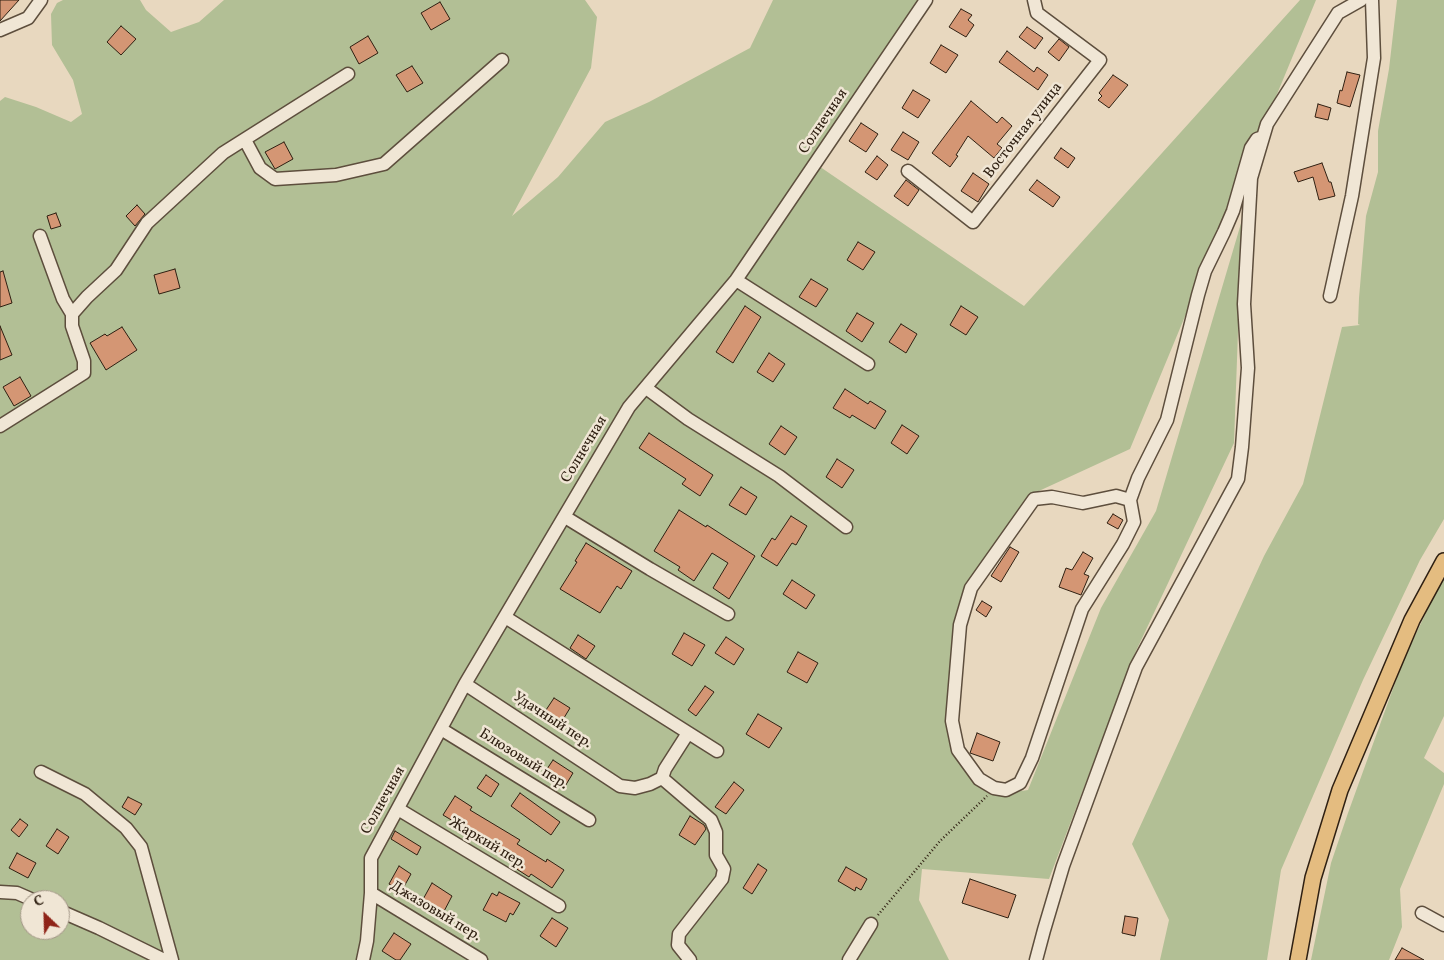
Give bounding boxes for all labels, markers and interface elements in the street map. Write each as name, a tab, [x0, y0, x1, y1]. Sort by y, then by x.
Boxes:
street label: Восточная улица	[981, 79, 1067, 183]
street label: Солнечная	[796, 86, 852, 158]
street label: Солнечная	[558, 413, 612, 487]
street label: Удачный пер.	[509, 689, 595, 753]
street label: Блюзовый пер.	[475, 726, 571, 794]
street label: Солнечная	[358, 764, 410, 838]
street label: Жаркий пер.	[445, 814, 529, 874]
street label: Джазовый пер.	[386, 878, 484, 946]
north arrow	[20, 890, 70, 940]
text: С	[31, 891, 47, 912]

